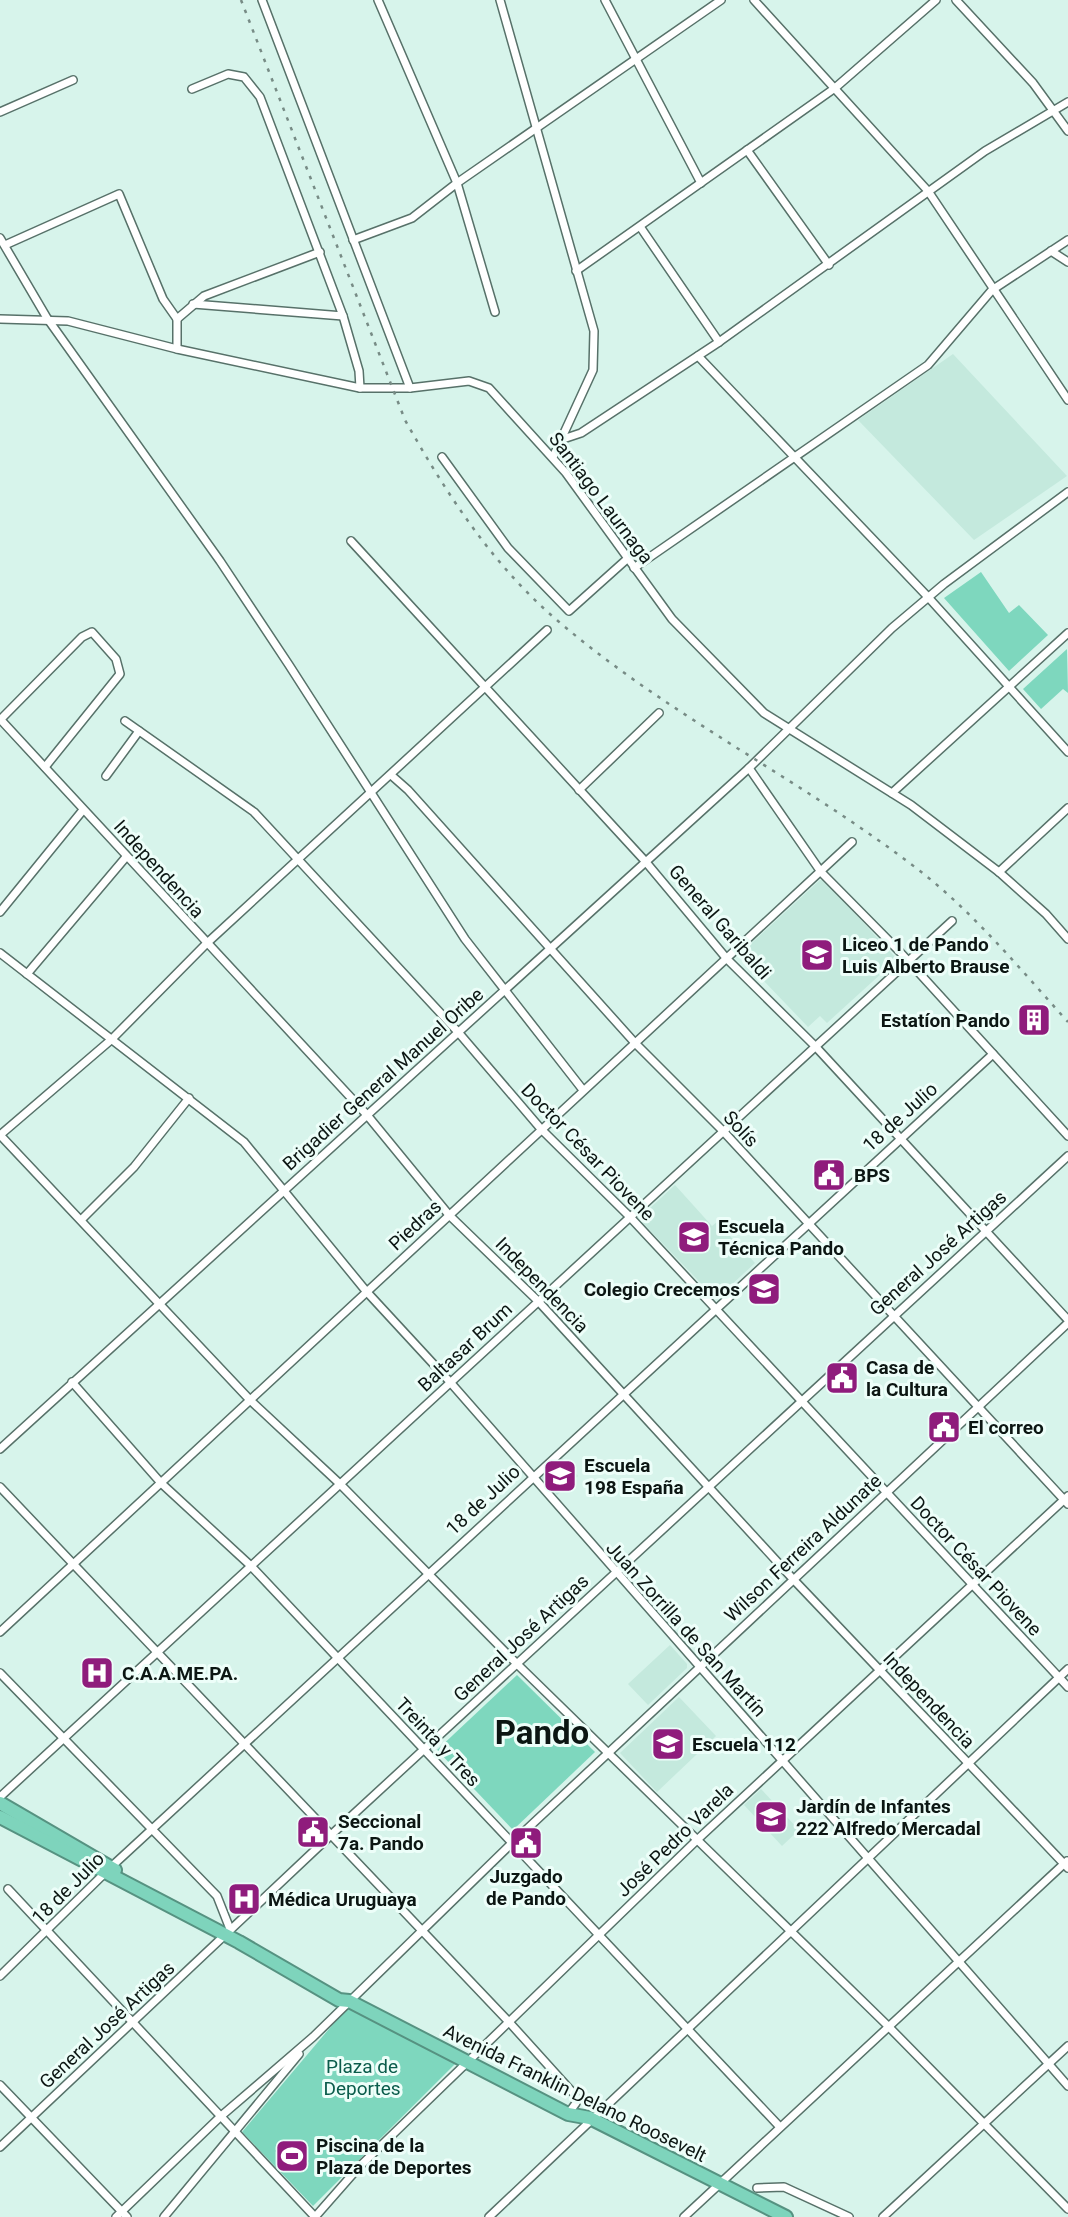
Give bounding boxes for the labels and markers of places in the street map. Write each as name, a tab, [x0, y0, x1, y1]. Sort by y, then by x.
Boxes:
place label: Liceo 1 de Pando Luis Alberto Brause	[842, 933, 1010, 978]
school or university icon: Liceo 1 de Pando Luis Alberto Brause	[798, 936, 836, 974]
building icon: Estatíon Pando	[1015, 1001, 1053, 1039]
place label: Estatíon Pando	[881, 1009, 1010, 1032]
public building icon: BPS	[810, 1156, 848, 1194]
place label: BPS	[854, 1164, 890, 1187]
place label: Escuela Técnica Pando	[718, 1215, 844, 1260]
school or university icon: Escuela Técnica Pando	[675, 1218, 713, 1256]
school or university icon: Colegio Crecemos	[745, 1270, 783, 1308]
place label: Colegio Crecemos	[584, 1278, 740, 1301]
place label: Casa de la Cultura	[866, 1356, 948, 1401]
public building icon: Casa de la Cultura	[823, 1359, 861, 1397]
public building icon: El correo	[925, 1408, 963, 1446]
place label: El correo	[968, 1416, 1044, 1439]
place label: Escuela 198 España	[584, 1454, 684, 1499]
school or university icon: Escuela 198 España	[541, 1457, 579, 1495]
hospital icon: C.A.A.ME.PA.	[78, 1654, 116, 1692]
place label: C.A.A.ME.PA.	[122, 1662, 238, 1685]
school or university icon: Escuela 112	[649, 1725, 687, 1763]
place label: Escuela 112	[692, 1733, 796, 1756]
place label: Jardín de Infantes 222 Alfredo Mercadal	[796, 1795, 981, 1840]
school or university icon: Jardín de Infantes 222 Alfredo Mercadal	[752, 1798, 790, 1836]
place label: Seccional 7a. Pando	[338, 1810, 424, 1855]
public building icon: Seccional 7a. Pando	[294, 1813, 332, 1851]
public building icon: Juzgado de Pando	[507, 1824, 545, 1862]
place label: Juzgado de Pando	[486, 1865, 566, 1910]
hospital icon: Médica Uruguaya	[225, 1880, 263, 1918]
place label: Médica Uruguaya	[268, 1888, 417, 1911]
place label: Piscina de la Plaza de Deportes	[316, 2134, 472, 2179]
sports icon: Piscina de la Plaza de Deportes	[273, 2137, 311, 2175]

